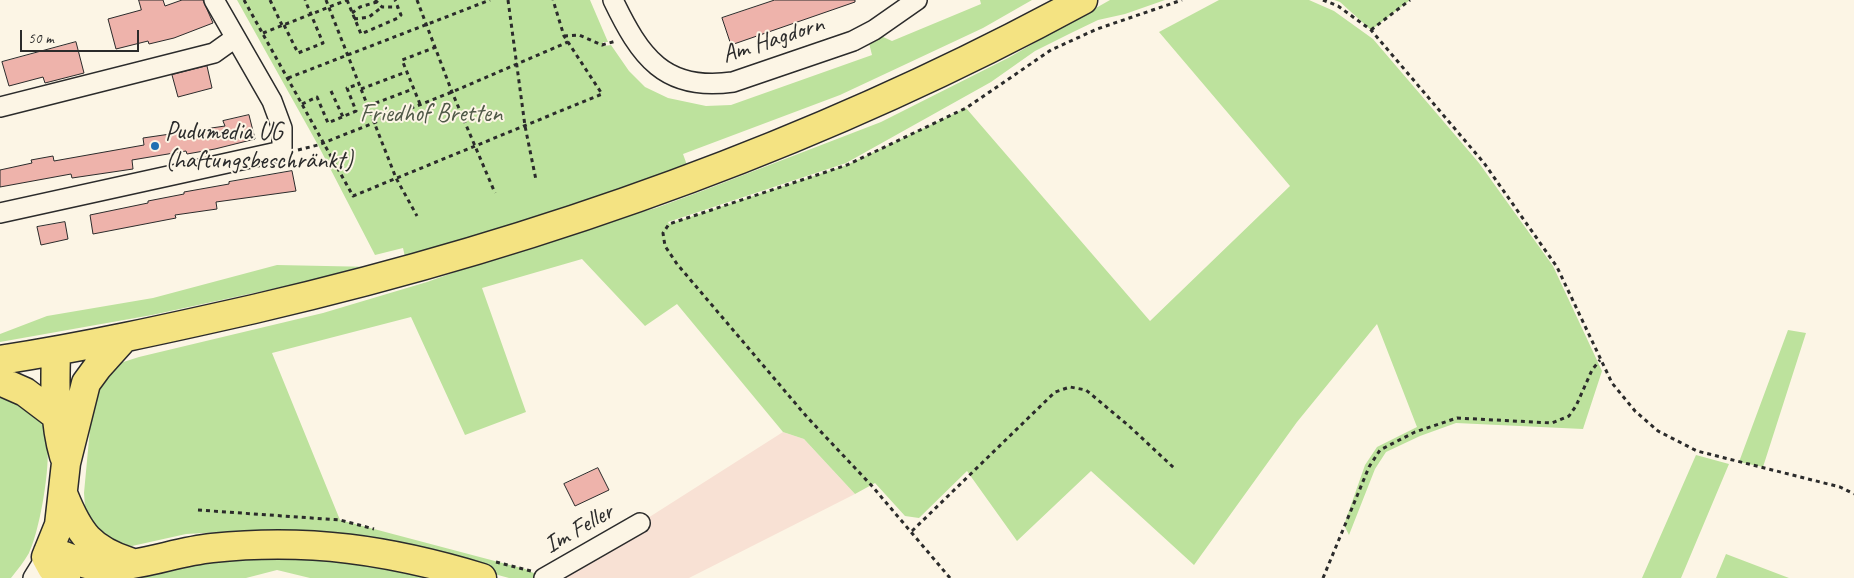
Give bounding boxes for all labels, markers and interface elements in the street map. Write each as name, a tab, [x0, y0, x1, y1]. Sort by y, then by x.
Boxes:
street label: Am Hagdorn	[718, 9, 828, 71]
scale bar	[22, 20, 141, 52]
text: 50 m	[28, 29, 54, 48]
park label: Friedhof Bretten	[360, 99, 502, 129]
place label: Pudumedia UG (haftungsbeschränkt)	[165, 117, 353, 176]
marker: Pudumedia UG (haftungsbeschränkt)	[149, 140, 161, 152]
street label: Im Feller	[539, 497, 619, 561]

